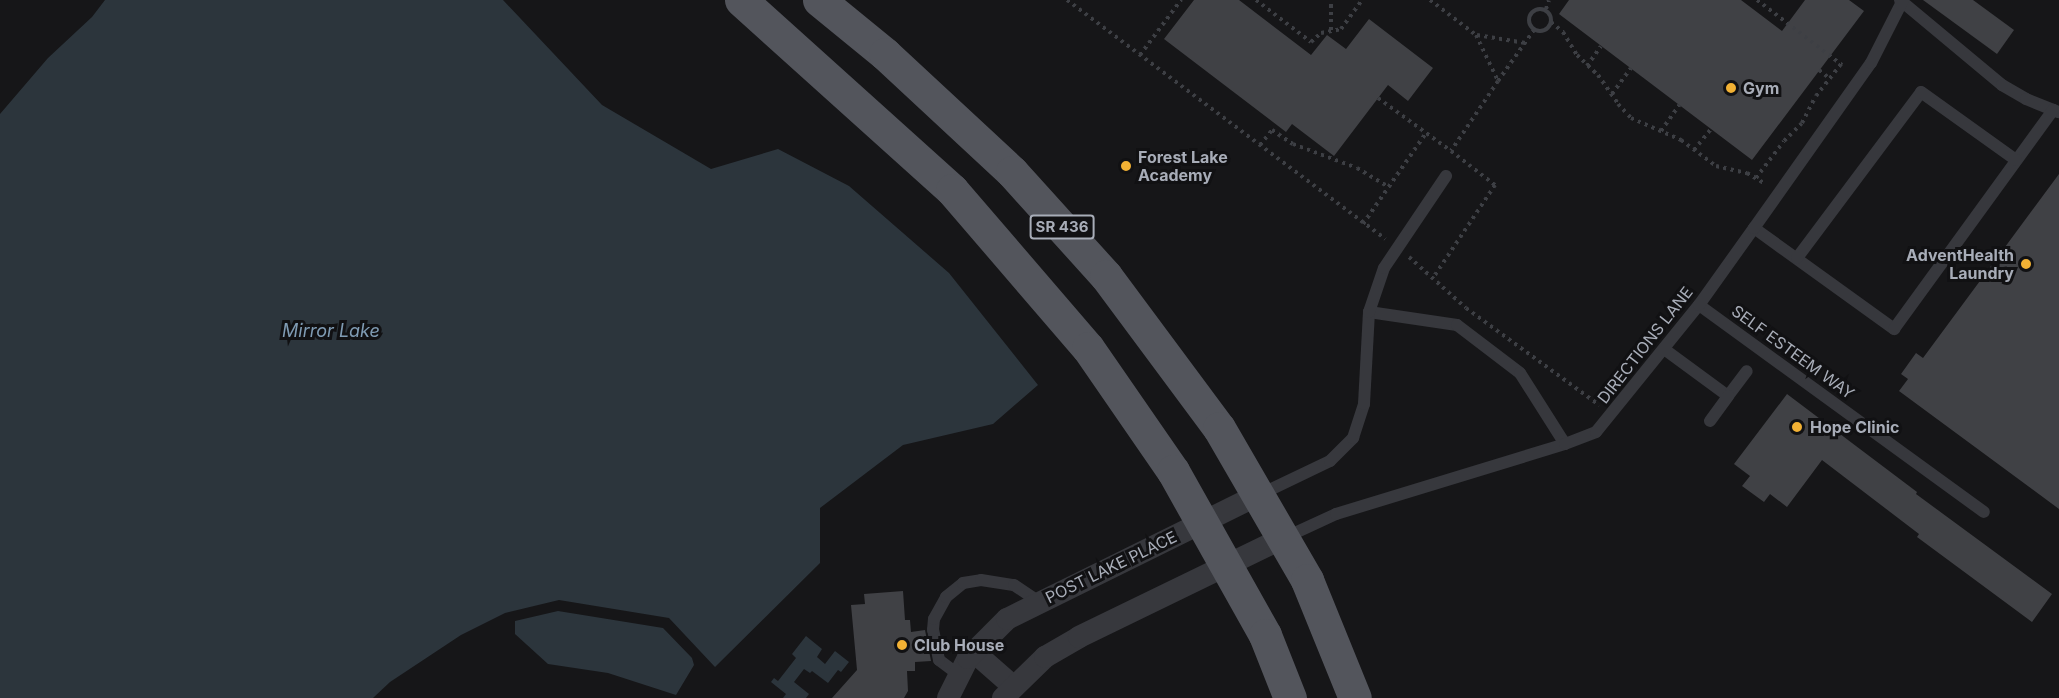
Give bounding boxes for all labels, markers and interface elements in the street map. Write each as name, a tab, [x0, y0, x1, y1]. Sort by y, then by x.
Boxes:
place label: Gym	[1743, 78, 1779, 98]
marker: Gym	[1724, 81, 1738, 95]
place label: Forest Lake Academy	[1138, 147, 1228, 185]
marker: Forest Lake Academy	[1119, 159, 1133, 173]
road number: SR 436	[1029, 215, 1095, 239]
place label: AdventHealth Laundry	[1906, 245, 2014, 283]
marker: AdventHealth Laundry	[2019, 257, 2033, 271]
street label: DIRECTIONS LANE	[1593, 283, 1697, 407]
street label: SELF ESTEEM WAY	[1728, 301, 1858, 403]
water label: Mirror Lake	[282, 320, 380, 342]
place label: Hope Clinic	[1810, 417, 1899, 437]
marker: Hope Clinic	[1788, 418, 1806, 436]
street label: POST LAKE PLACE	[1042, 527, 1180, 607]
place label: Club House	[914, 635, 1004, 655]
marker: Club House	[895, 638, 909, 652]

